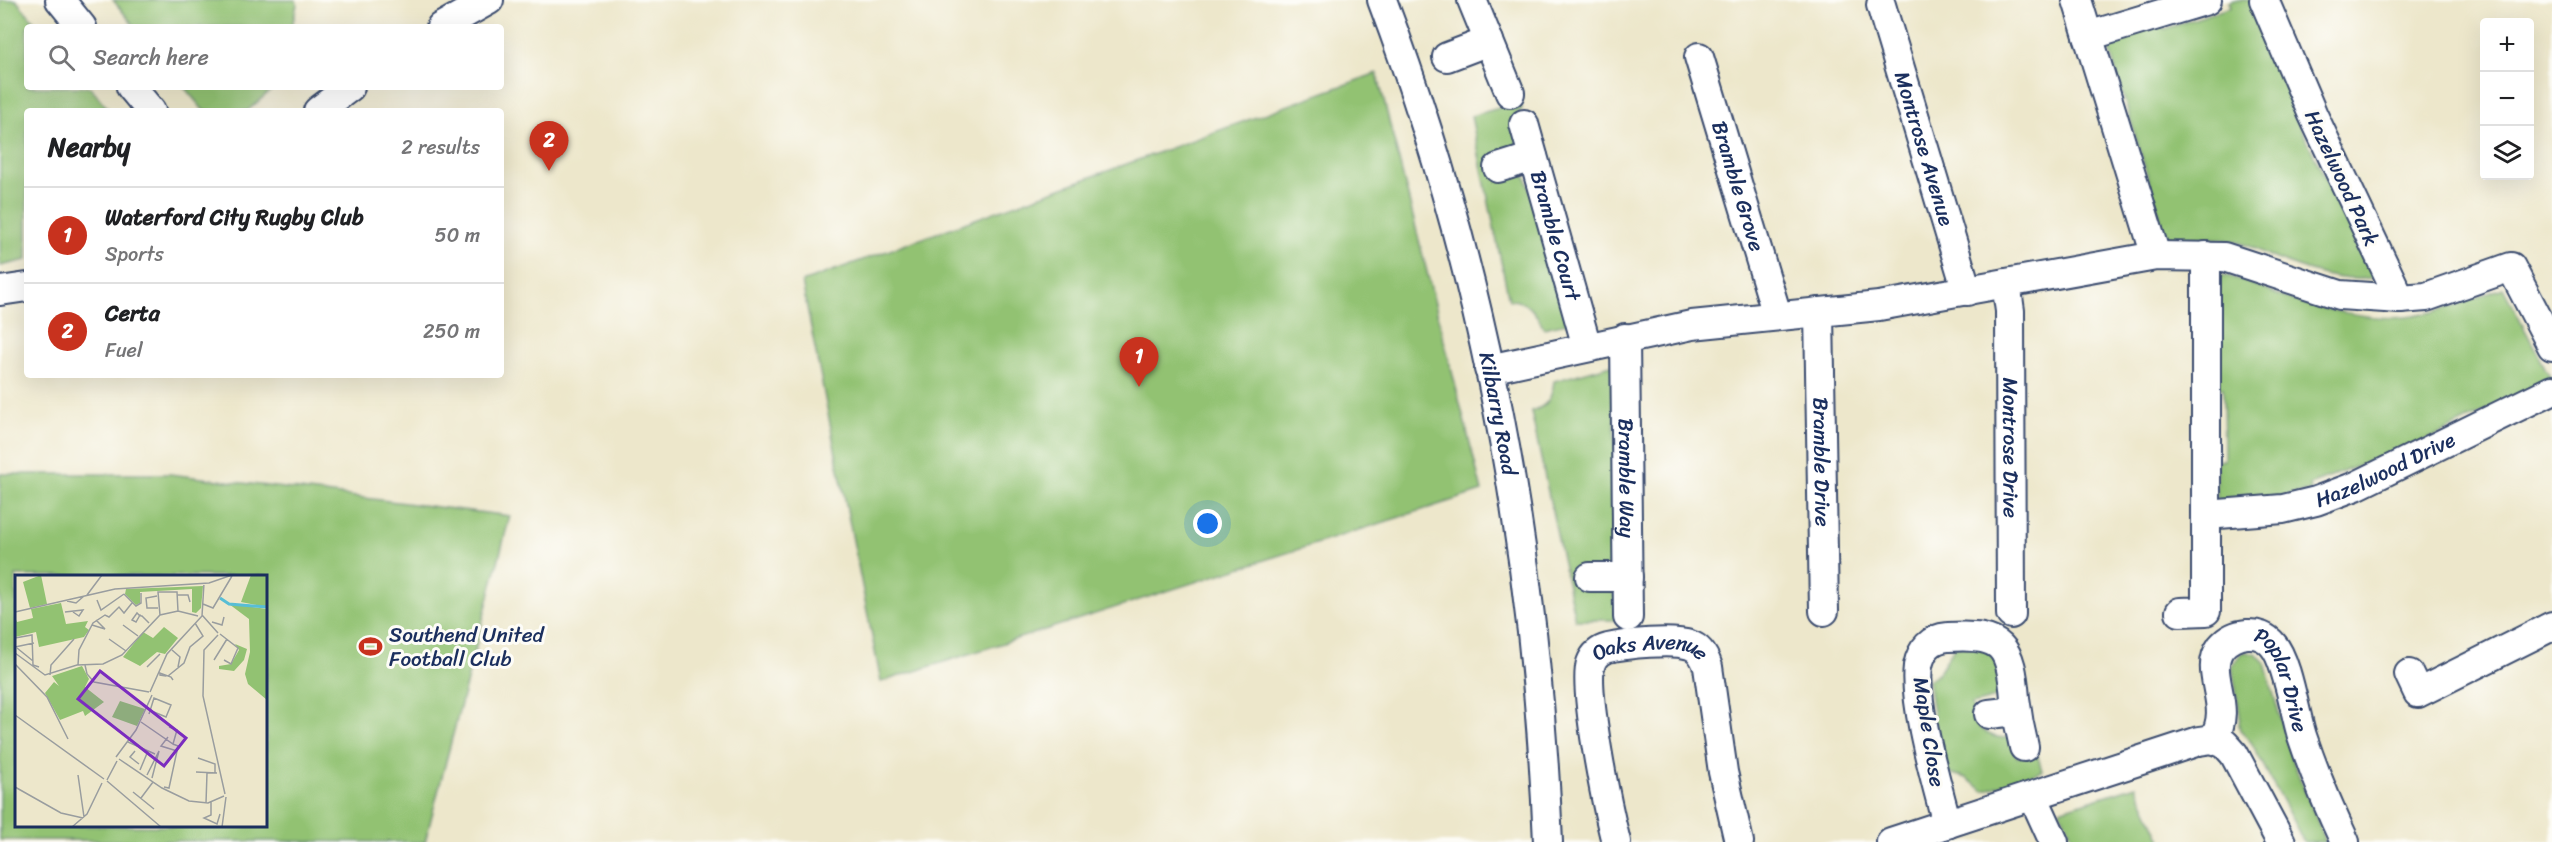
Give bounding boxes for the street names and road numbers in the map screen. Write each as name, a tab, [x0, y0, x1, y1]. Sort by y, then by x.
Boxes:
street label: Montrose Avenue	[1883, 67, 1965, 231]
street label: Hazelwood Park	[2294, 103, 2390, 253]
street label: Bramble Grove	[1700, 116, 1776, 256]
street label: Bramble Court	[1519, 166, 1592, 307]
street label: Kilbarry Road	[1467, 348, 1529, 480]
street label: Montrose Drive	[1991, 377, 2030, 518]
street label: Bramble Drive	[1801, 397, 1842, 527]
street label: Bramble Way	[1607, 418, 1646, 538]
street label: Hazelwood Drive	[2310, 421, 2462, 519]
street label: Poplar Drive	[2248, 616, 2319, 737]
street label: Oaks Avenue	[1590, 653, 1708, 679]
street label: Maple Close	[1902, 674, 1956, 790]

